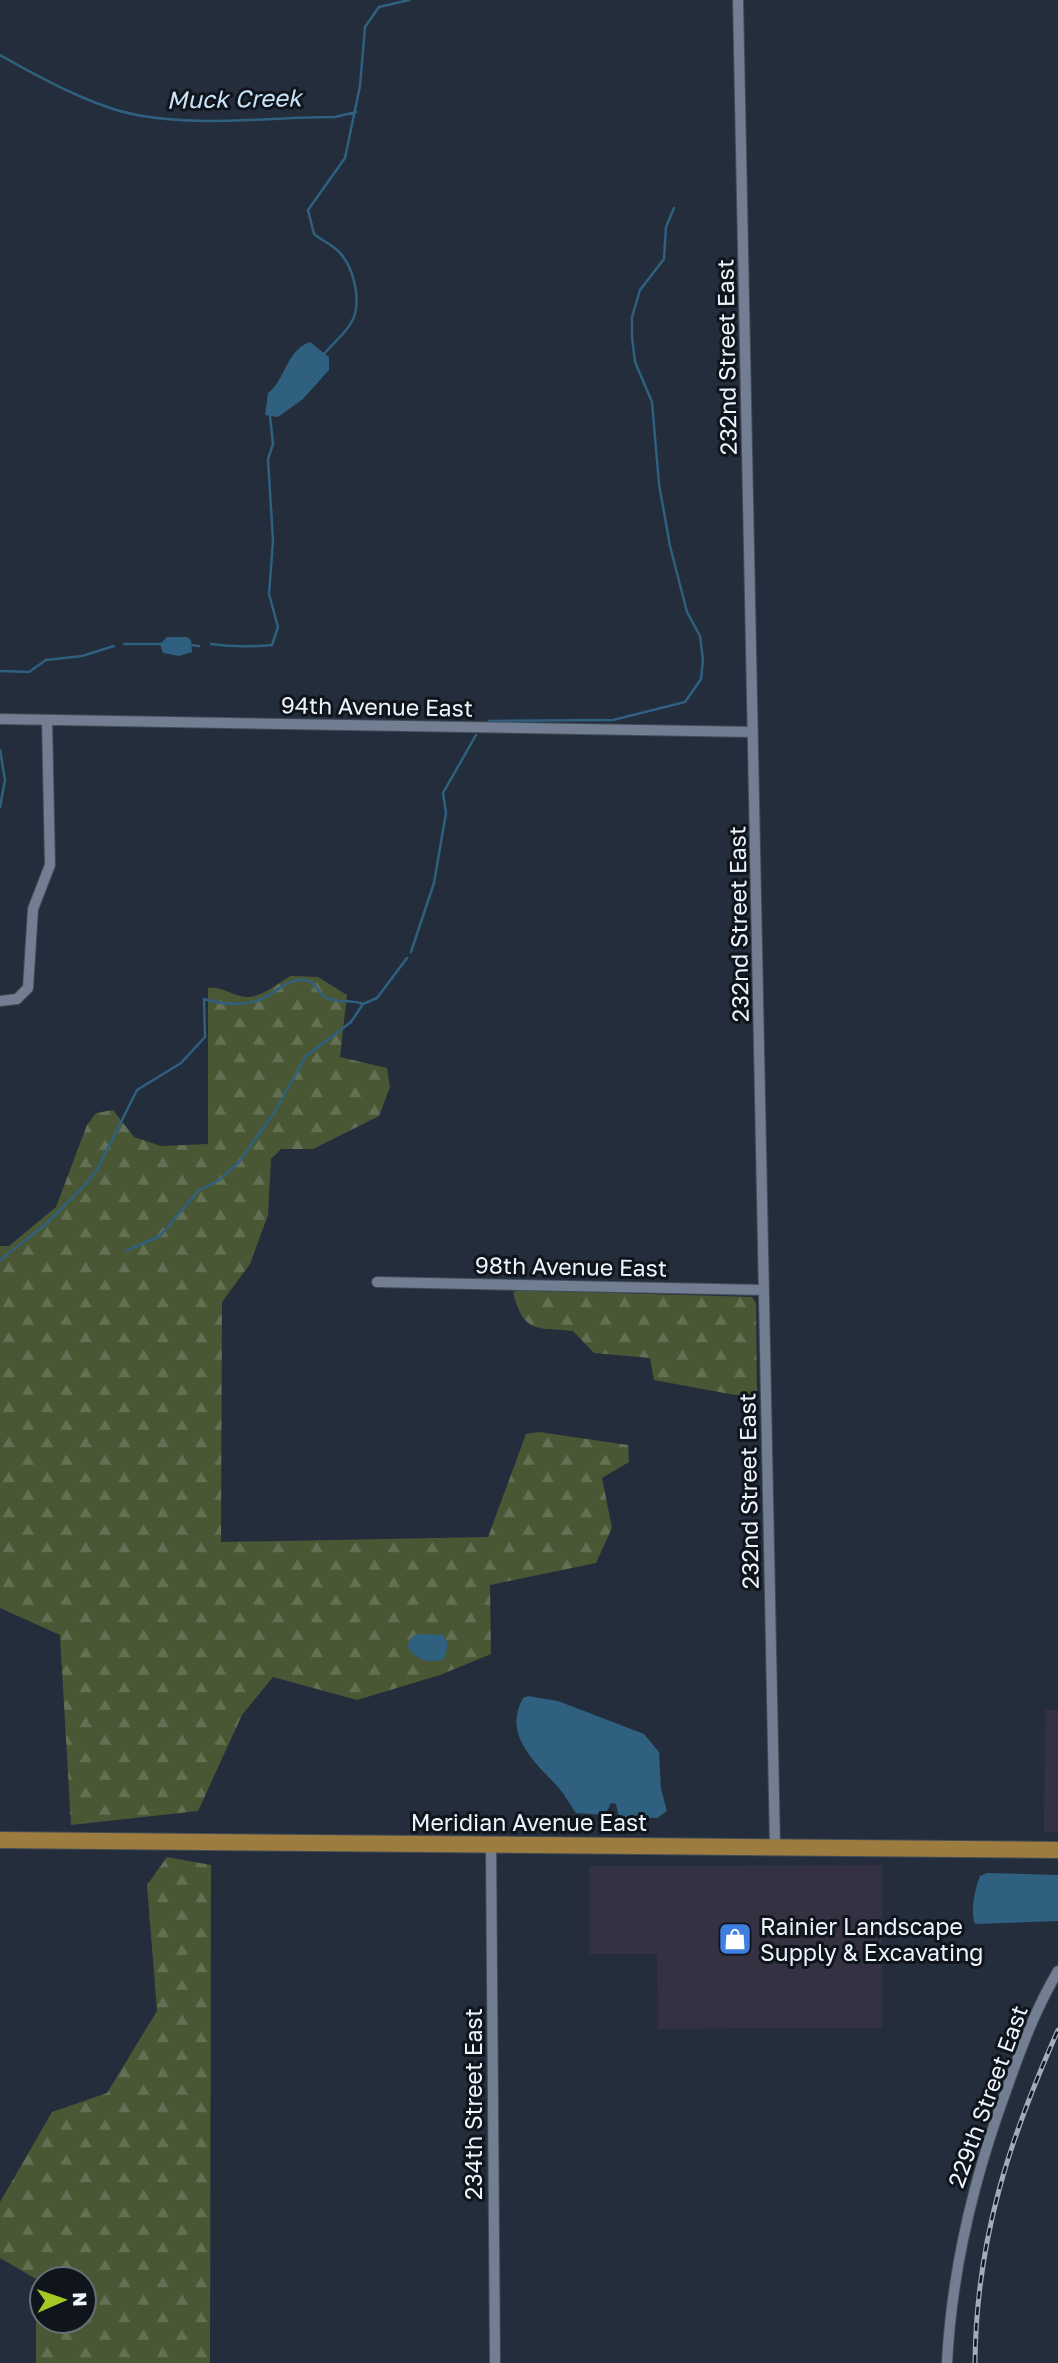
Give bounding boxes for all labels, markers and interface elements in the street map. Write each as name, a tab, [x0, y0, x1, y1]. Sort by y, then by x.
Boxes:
water label: Muck Creek	[166, 82, 304, 114]
street label: 232nd Street East	[710, 259, 742, 455]
street label: 94th Avenue East	[281, 690, 473, 722]
street label: 232nd Street East	[722, 826, 754, 1022]
street label: 98th Avenue East	[475, 1250, 667, 1282]
street label: 232nd Street East	[732, 1393, 764, 1589]
street label: Meridian Avenue East	[411, 1808, 647, 1836]
place label: Rainier Landscape Supply & Excavating	[760, 1912, 984, 1966]
shop icon: Rainier Landscape Supply & Excavating	[716, 1920, 754, 1958]
street label: 229th Street East	[941, 2001, 1033, 2191]
street label: 234th Street East	[459, 2008, 487, 2200]
north arrow	[28, 2265, 98, 2335]
text: N	[69, 2292, 92, 2307]

